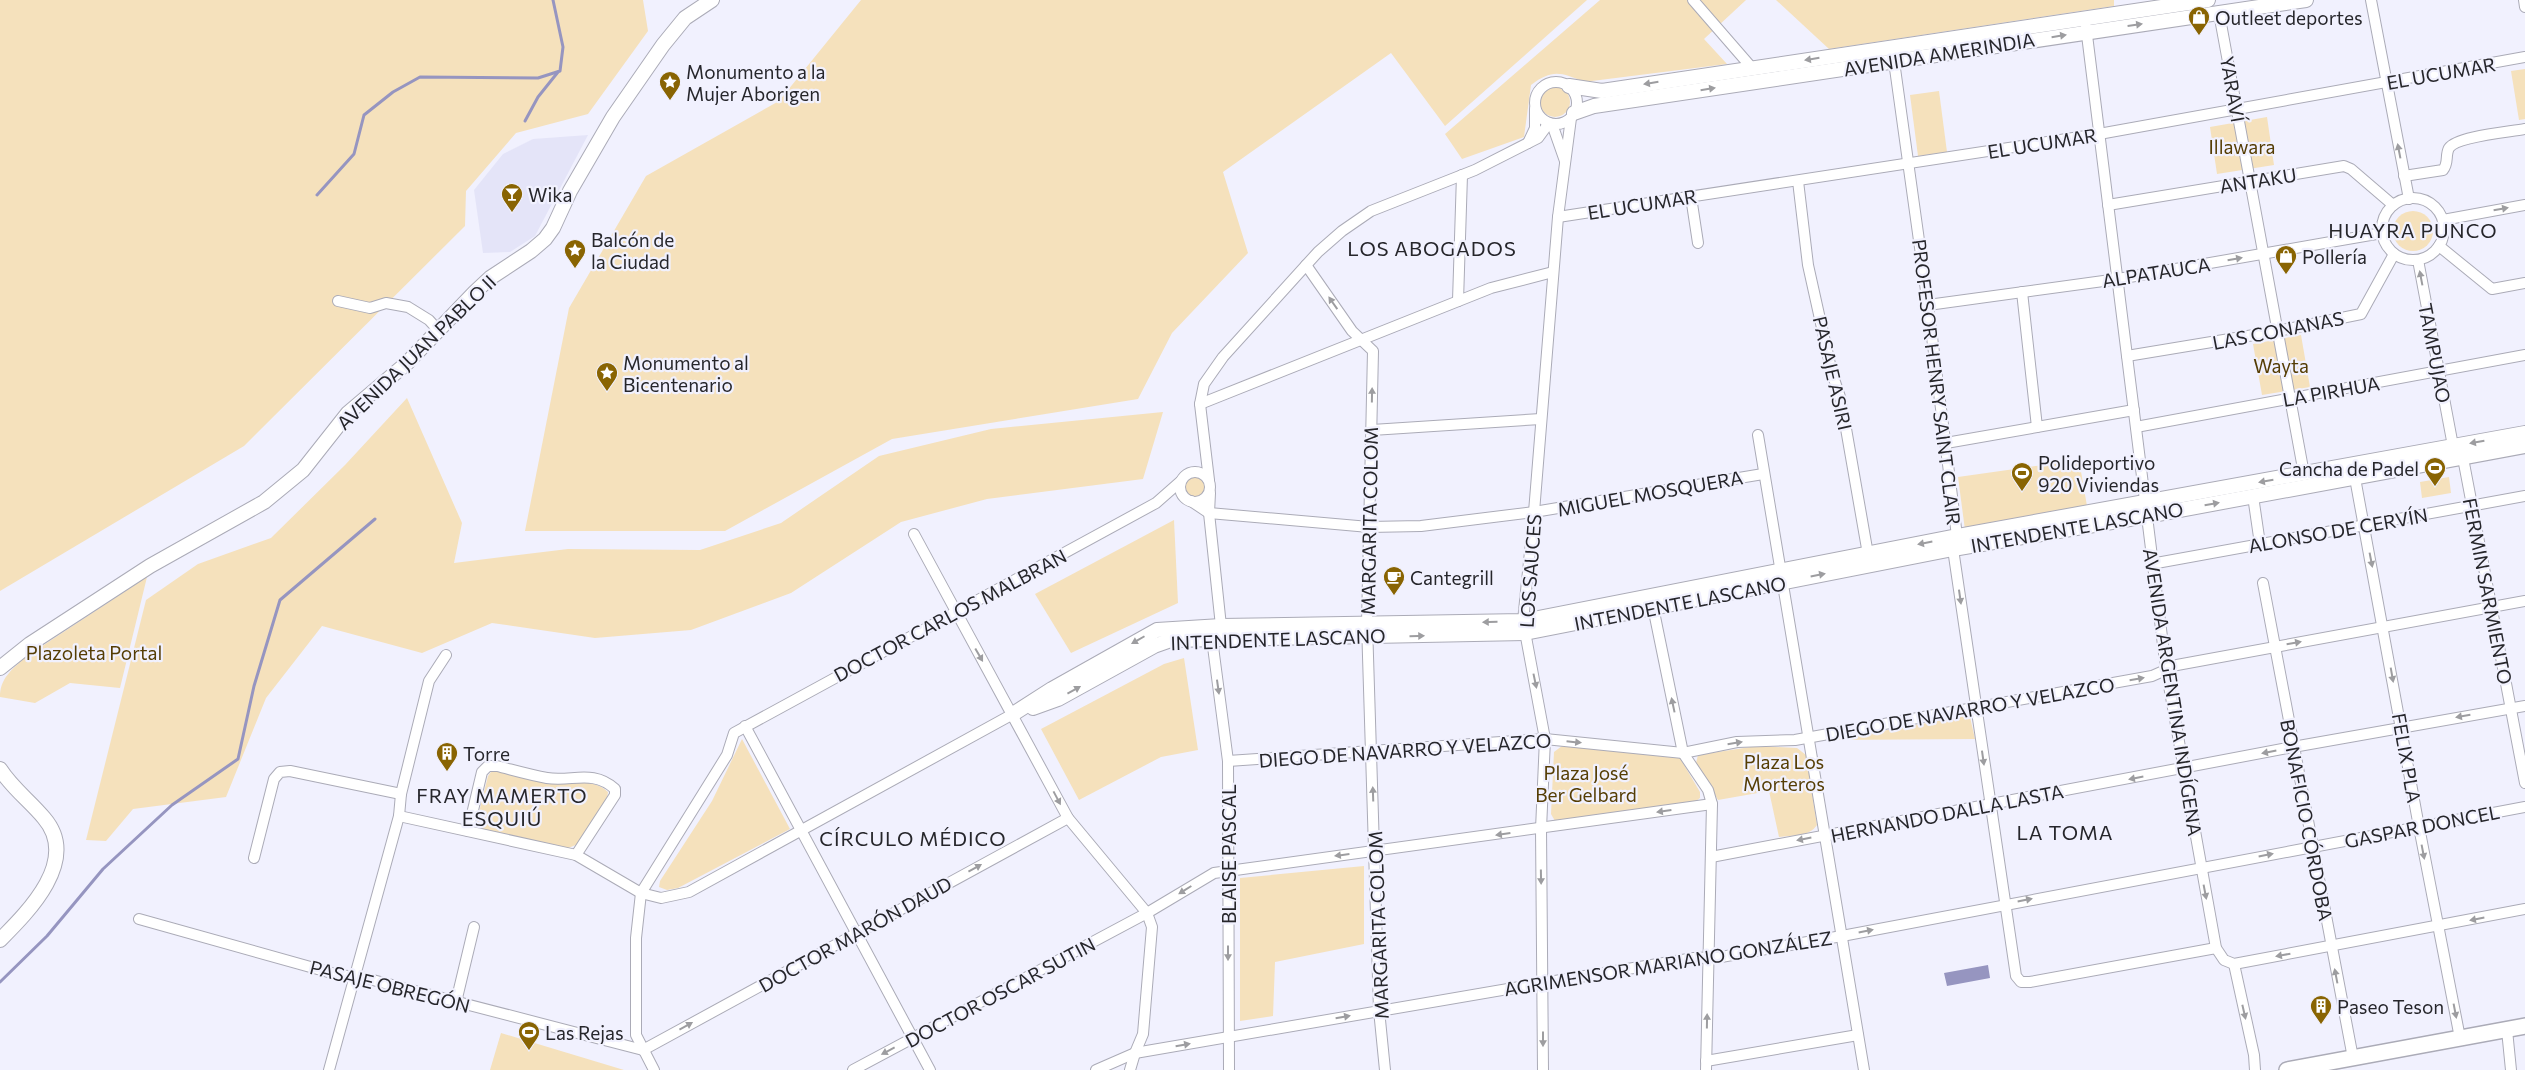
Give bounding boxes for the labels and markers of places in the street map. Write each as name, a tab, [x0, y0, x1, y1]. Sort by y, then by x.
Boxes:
shop icon: Outleet deportes	[2187, 5, 2211, 36]
place label: Outleet deportes	[2215, 6, 2363, 29]
place label: Monumento a la Mujer Aborigen	[686, 60, 825, 105]
place icon: Monumento a la Mujer Aborigen	[658, 70, 682, 101]
bar icon: Wika	[500, 182, 524, 213]
place label: Wika	[528, 183, 573, 206]
place label: Balcón de la Ciudad	[591, 228, 674, 273]
place icon: Balcón de la Ciudad	[563, 238, 587, 269]
shop icon: Pollería	[2274, 244, 2298, 275]
place label: Pollería	[2302, 245, 2367, 268]
place label: Monumento al Bicentenario	[623, 351, 749, 396]
place icon: Monumento al Bicentenario	[595, 361, 619, 392]
place label: Polideportivo 920 Viviendas	[2038, 451, 2159, 496]
sports icon: Cancha de Padel	[2423, 456, 2447, 487]
place label: Cancha de Padel	[2279, 457, 2419, 480]
sports icon: Polideportivo 920 Viviendas	[2010, 461, 2034, 492]
cafe icon: Cantegrill	[1382, 565, 1406, 596]
place label: Cantegrill	[1410, 566, 1494, 589]
building icon: Torre	[435, 741, 459, 772]
place label: Torre	[463, 742, 510, 765]
building icon: Paseo Teson	[2309, 994, 2333, 1025]
place label: Paseo Teson	[2337, 995, 2444, 1018]
sports icon: Las Rejas	[517, 1020, 541, 1051]
place label: Las Rejas	[545, 1021, 624, 1044]

